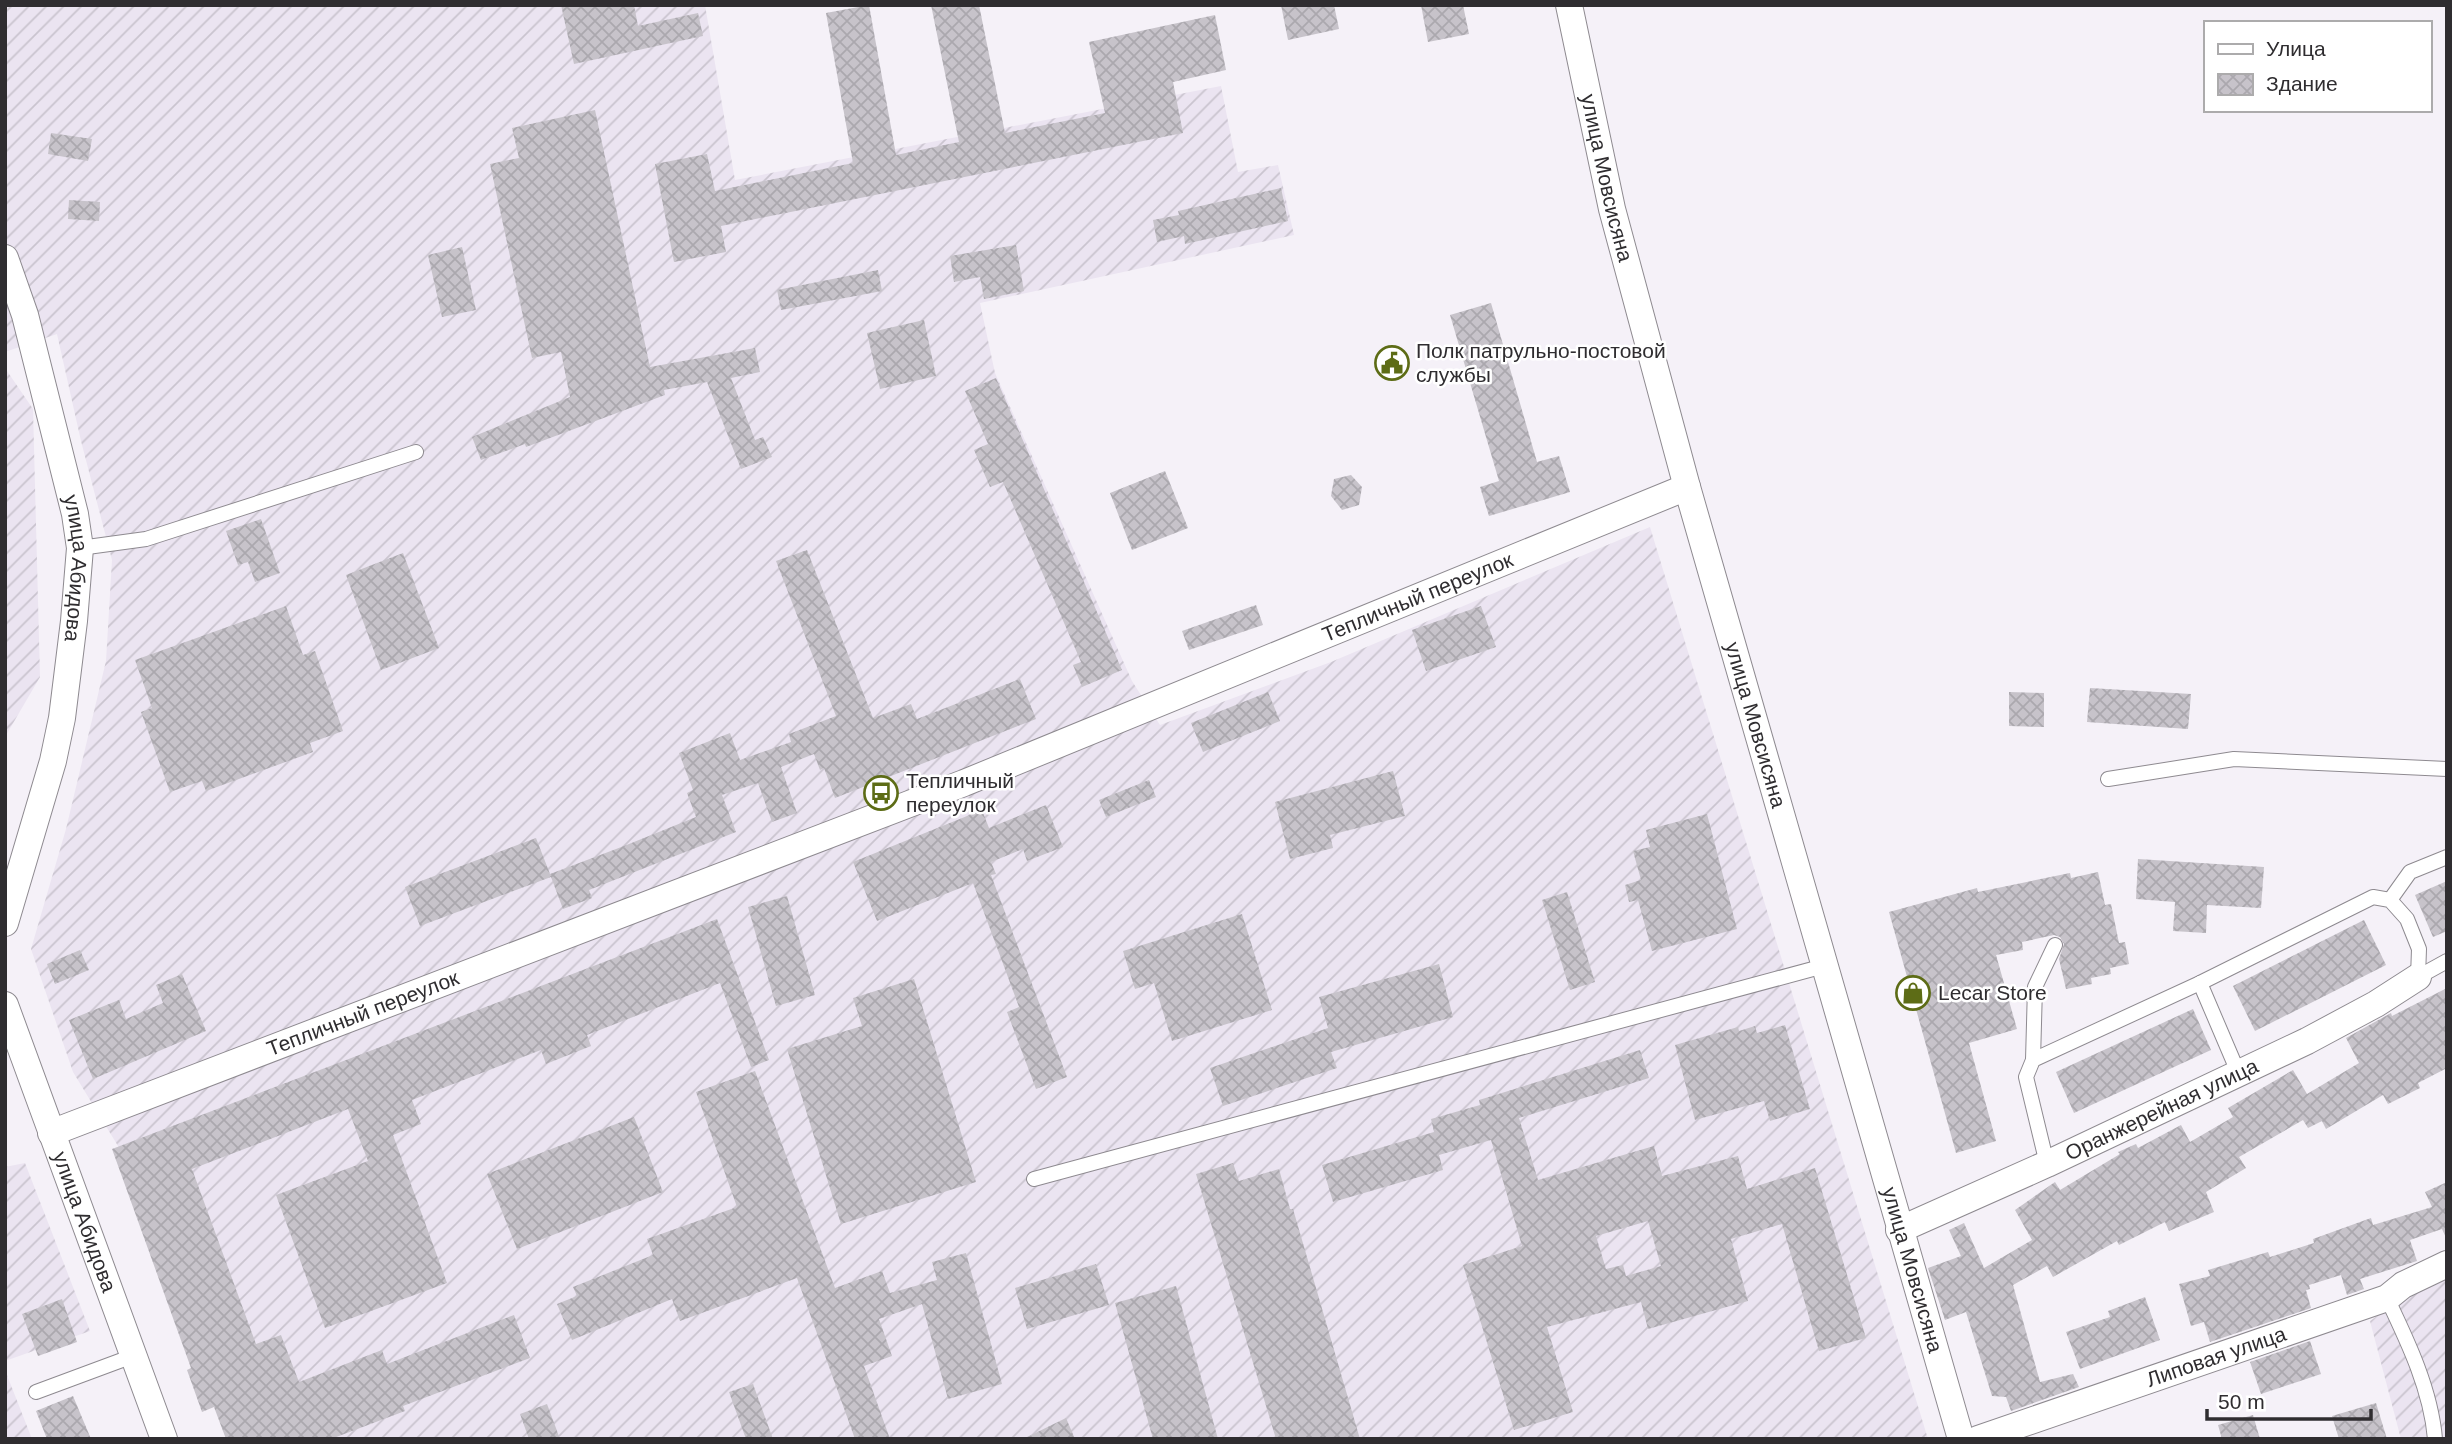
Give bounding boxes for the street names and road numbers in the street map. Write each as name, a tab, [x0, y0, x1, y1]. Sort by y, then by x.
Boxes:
street label: улица Мовсисяна	[1577, 92, 1638, 264]
street label: улица Абидова	[60, 492, 92, 643]
street label: Тепличный переулок	[1319, 547, 1517, 646]
street label: улица Мовсисяна	[1721, 639, 1791, 811]
street label: Тепличный переулок	[264, 966, 463, 1060]
street label: Оранжерейная улица	[2061, 1054, 2262, 1165]
street label: улица Абидова	[49, 1148, 121, 1295]
street label: улица Мовсисяна	[1878, 1184, 1948, 1355]
street label: Липовая улица	[2143, 1322, 2289, 1391]

